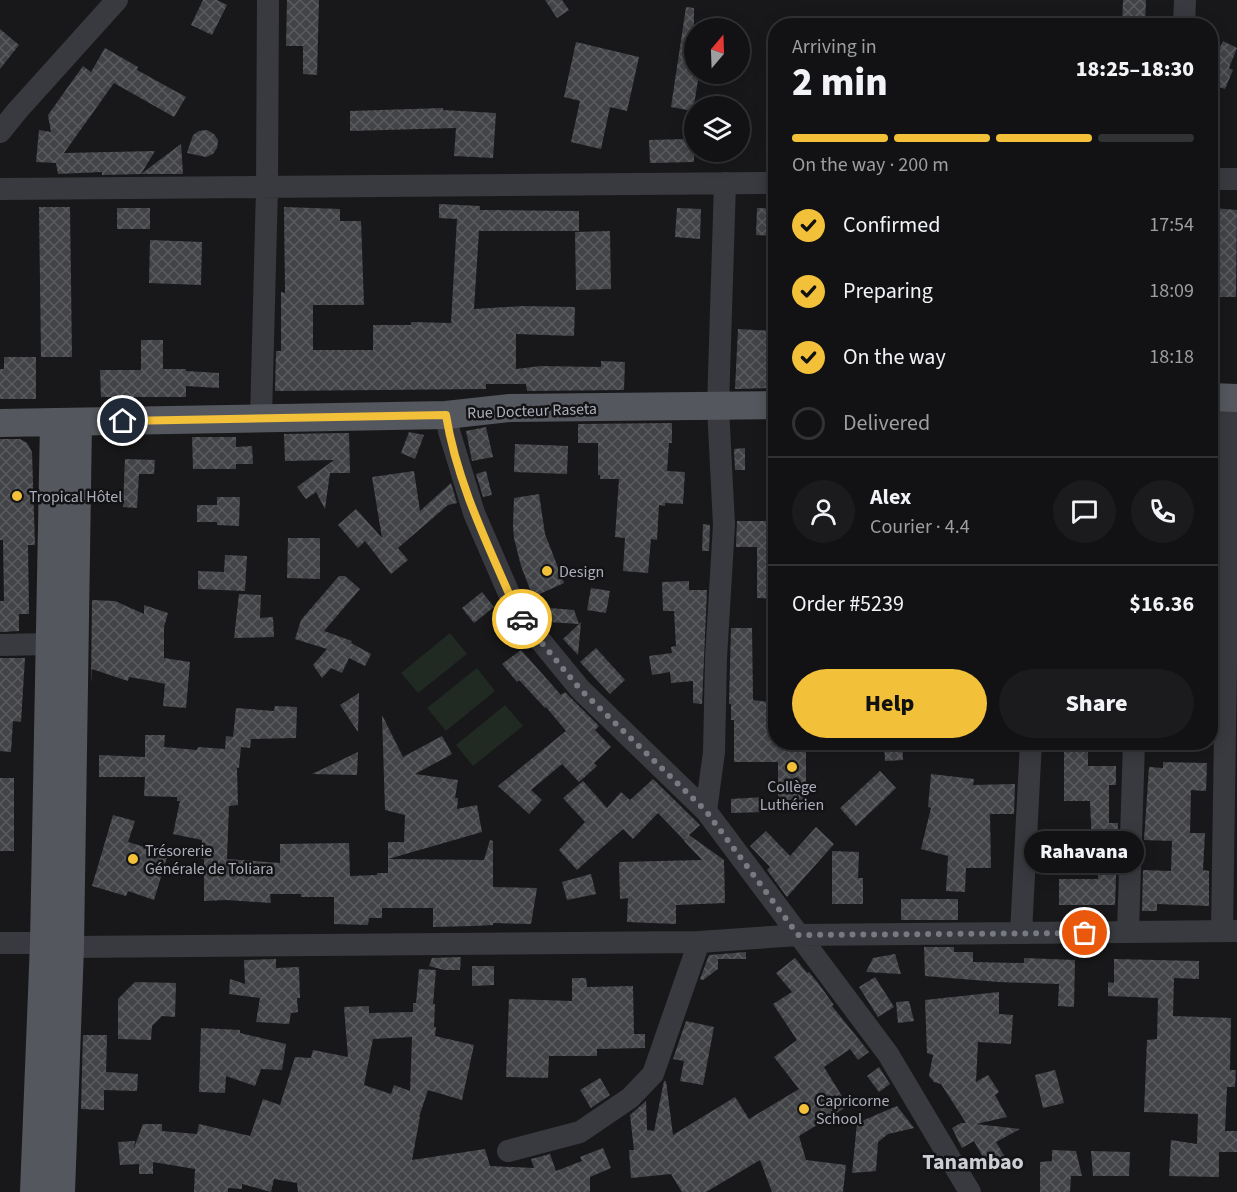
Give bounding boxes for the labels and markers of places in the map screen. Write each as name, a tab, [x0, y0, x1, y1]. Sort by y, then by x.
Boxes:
pin	[97, 395, 148, 446]
place label: Tropical Hôtel	[29, 486, 122, 508]
marker: Tropical Hôtel	[10, 489, 24, 503]
place label: Design	[559, 561, 604, 583]
marker: Design	[540, 564, 554, 578]
marker: Collège Luthérien	[785, 760, 799, 774]
place label: Collège Luthérien	[760, 776, 824, 816]
callout: Rahavana	[1025, 831, 1145, 873]
place label: Trésorerie Générale de Toliara	[145, 840, 273, 880]
marker: Trésorerie Générale de Toliara	[126, 852, 140, 866]
pin	[1059, 907, 1110, 958]
place label: Capricorne School	[816, 1090, 890, 1130]
marker: Capricorne School	[797, 1102, 811, 1116]

